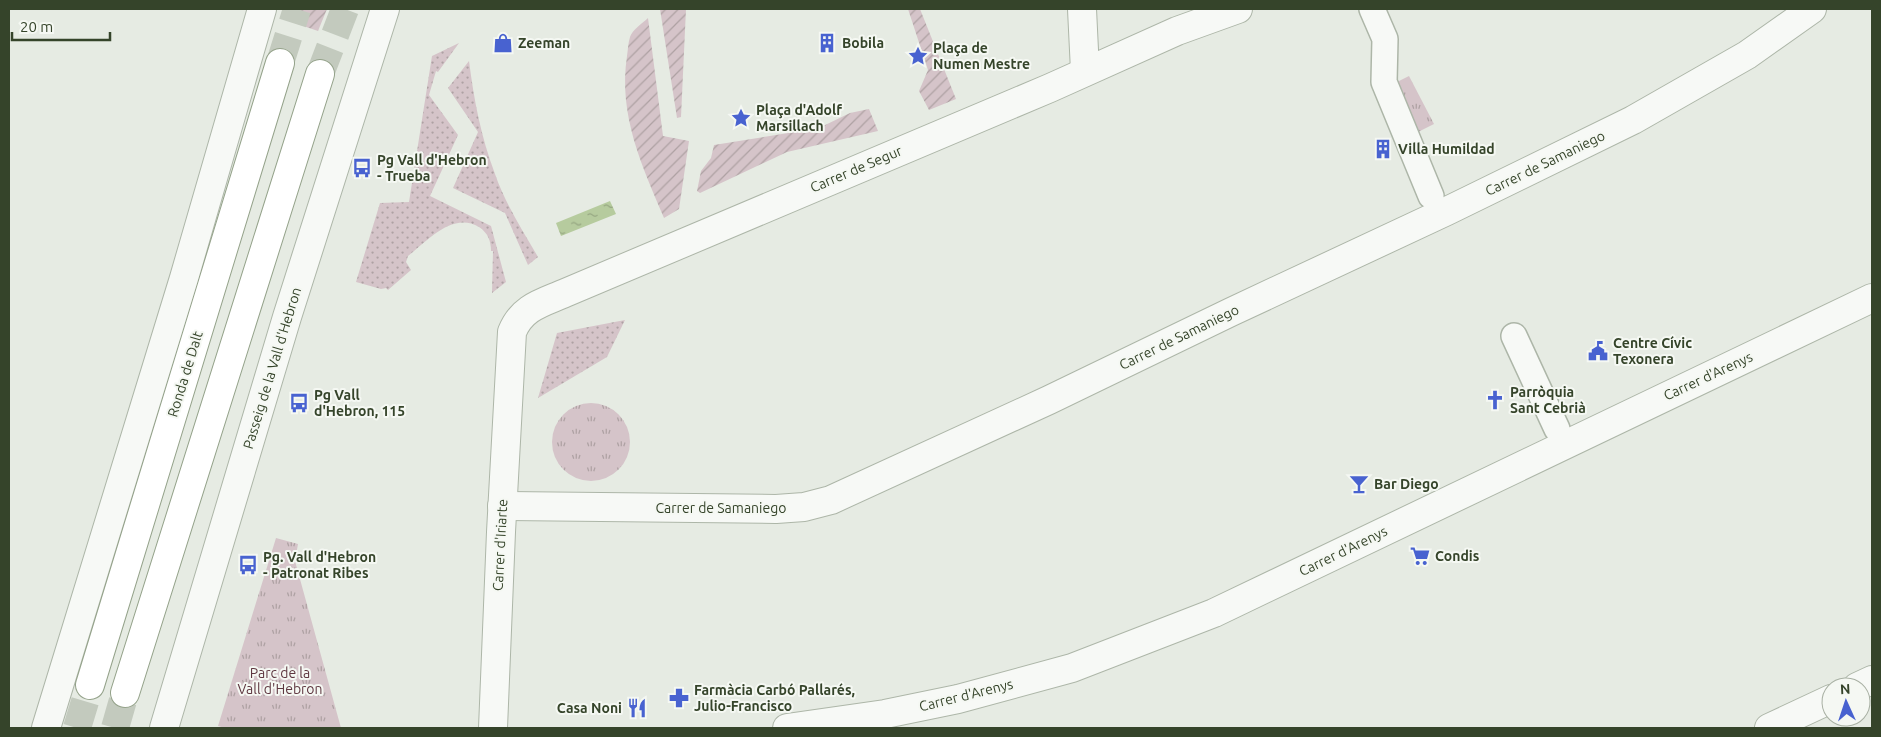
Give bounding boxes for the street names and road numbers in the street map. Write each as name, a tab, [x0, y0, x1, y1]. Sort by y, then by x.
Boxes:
street label: Carrer de Samaniego	[1483, 127, 1607, 199]
street label: Carrer de Segur	[808, 142, 905, 196]
street label: Passeig de la Vall d'Hebron	[240, 285, 304, 451]
street label: Carrer de Samaniego	[1117, 301, 1241, 373]
street label: Ronda de Dalt	[164, 329, 206, 419]
street label: Carrer d'Arenys	[1661, 348, 1755, 404]
street label: Carrer d'Iriarte	[490, 499, 510, 591]
street label: Carrer de Samaniego	[656, 500, 786, 516]
street label: Carrer d'Arenys	[1296, 523, 1390, 579]
street label: Carrer d'Arenys	[917, 676, 1015, 714]

